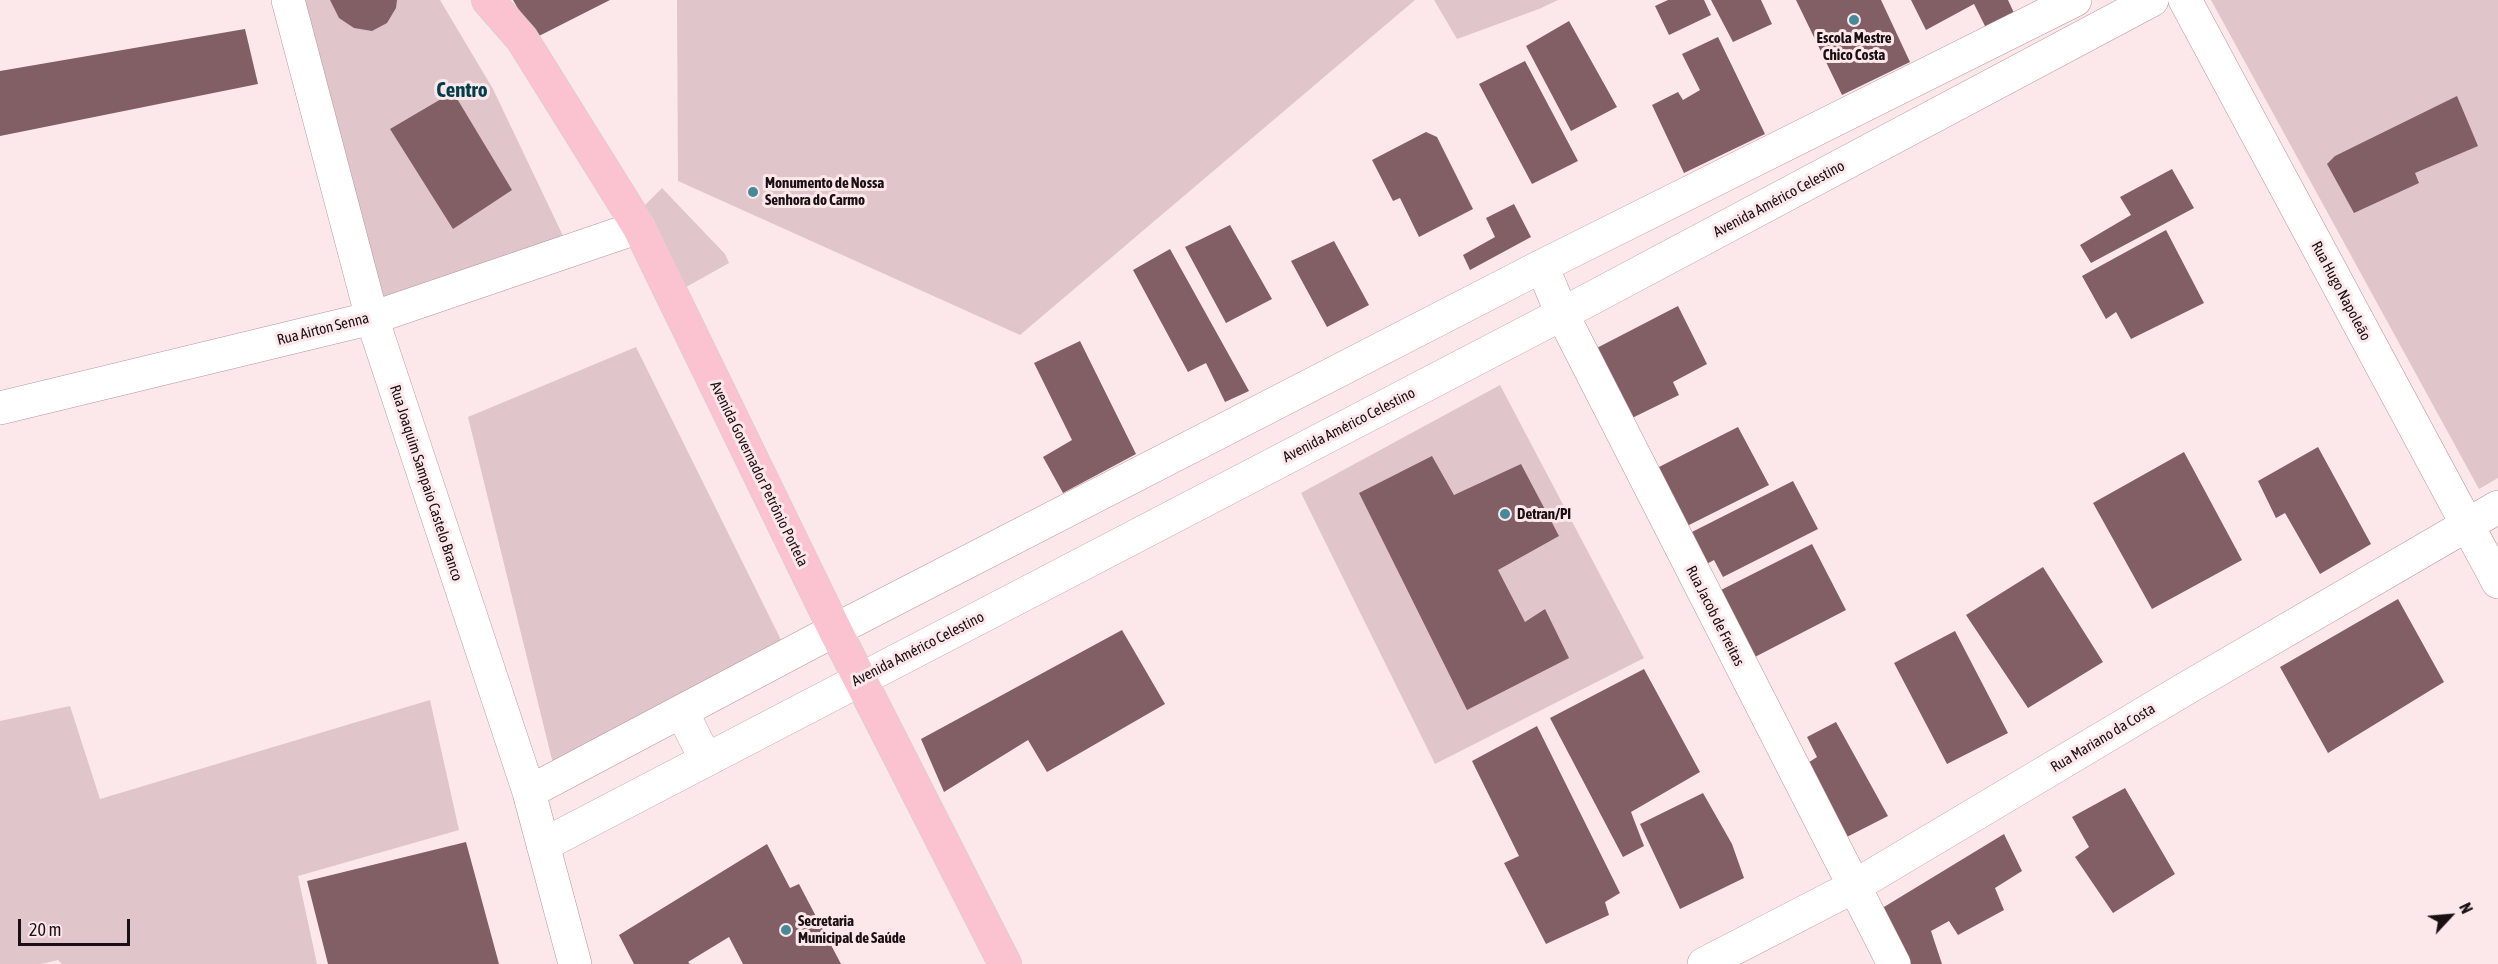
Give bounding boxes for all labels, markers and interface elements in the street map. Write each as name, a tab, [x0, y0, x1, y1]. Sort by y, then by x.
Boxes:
marker: Escola Mestre Chico Costa	[1847, 13, 1861, 27]
place label: Escola Mestre Chico Costa	[1817, 29, 1891, 64]
district label: Centro	[436, 77, 488, 103]
street label: Avenida Américo Celestino	[1710, 157, 1848, 241]
place label: Monumento de Nossa Senhora do Carmo	[765, 174, 884, 209]
marker: Monumento de Nossa Senhora do Carmo	[746, 185, 760, 199]
street label: Rua Hugo Napoleão	[2307, 238, 2375, 344]
street label: Rua Airton Senna	[275, 309, 371, 349]
street label: Avenida Governador Petrônio Portela	[706, 378, 812, 570]
street label: Rua Joaquim Sampaio Castelo Branco	[386, 383, 466, 583]
street label: Avenida Américo Celestino	[1280, 384, 1418, 466]
place label: Detran/PI	[1517, 505, 1571, 523]
marker: Detran/PI	[1498, 507, 1512, 521]
street label: Rua Jacob de Freitas	[1682, 563, 1748, 669]
street label: Avenida Américo Celestino	[849, 608, 987, 690]
street label: Rua Mariano da Costa	[2048, 700, 2158, 776]
north arrow	[2420, 886, 2480, 946]
text: N	[2456, 900, 2476, 916]
scale bar	[21, 907, 134, 945]
place label: Secretaria Municipal de Saúde	[798, 912, 906, 947]
text: 20 m	[29, 919, 61, 940]
marker: Secretaria Municipal de Saúde	[779, 923, 793, 937]

